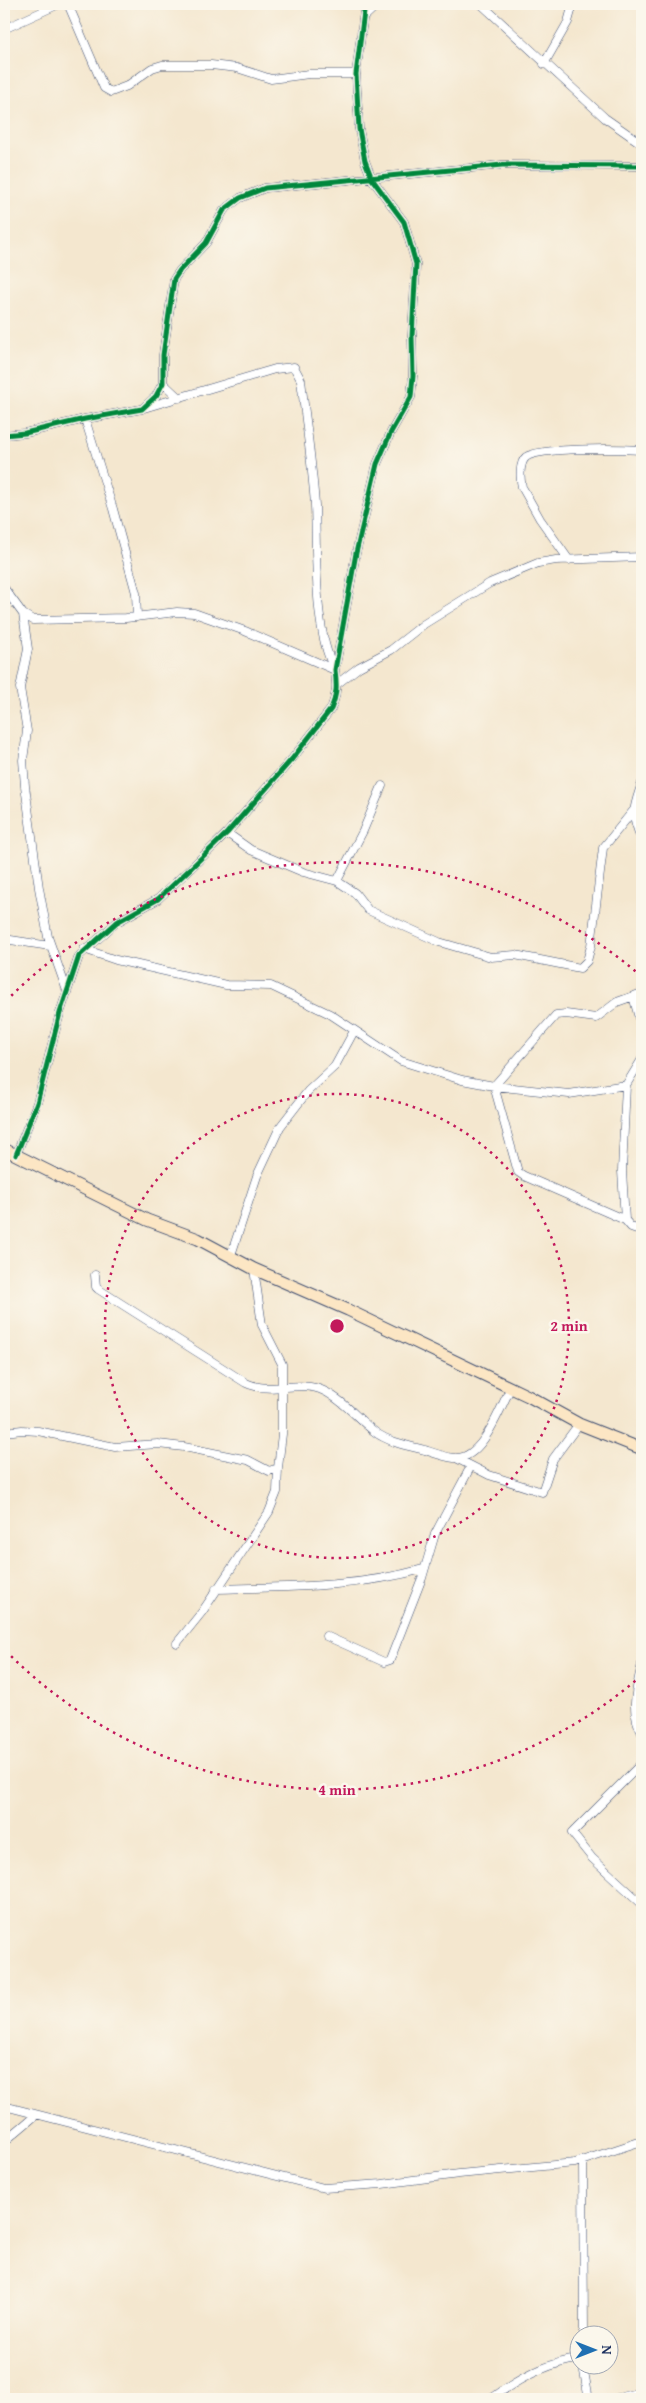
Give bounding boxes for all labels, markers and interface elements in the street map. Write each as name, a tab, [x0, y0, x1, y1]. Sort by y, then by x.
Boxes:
text: 2 min	[550, 1315, 588, 1336]
centre of rings	[328, 1317, 346, 1335]
text: 4 min	[318, 1779, 356, 1800]
north arrow	[568, 2326, 618, 2376]
text: N	[597, 2345, 617, 2355]

